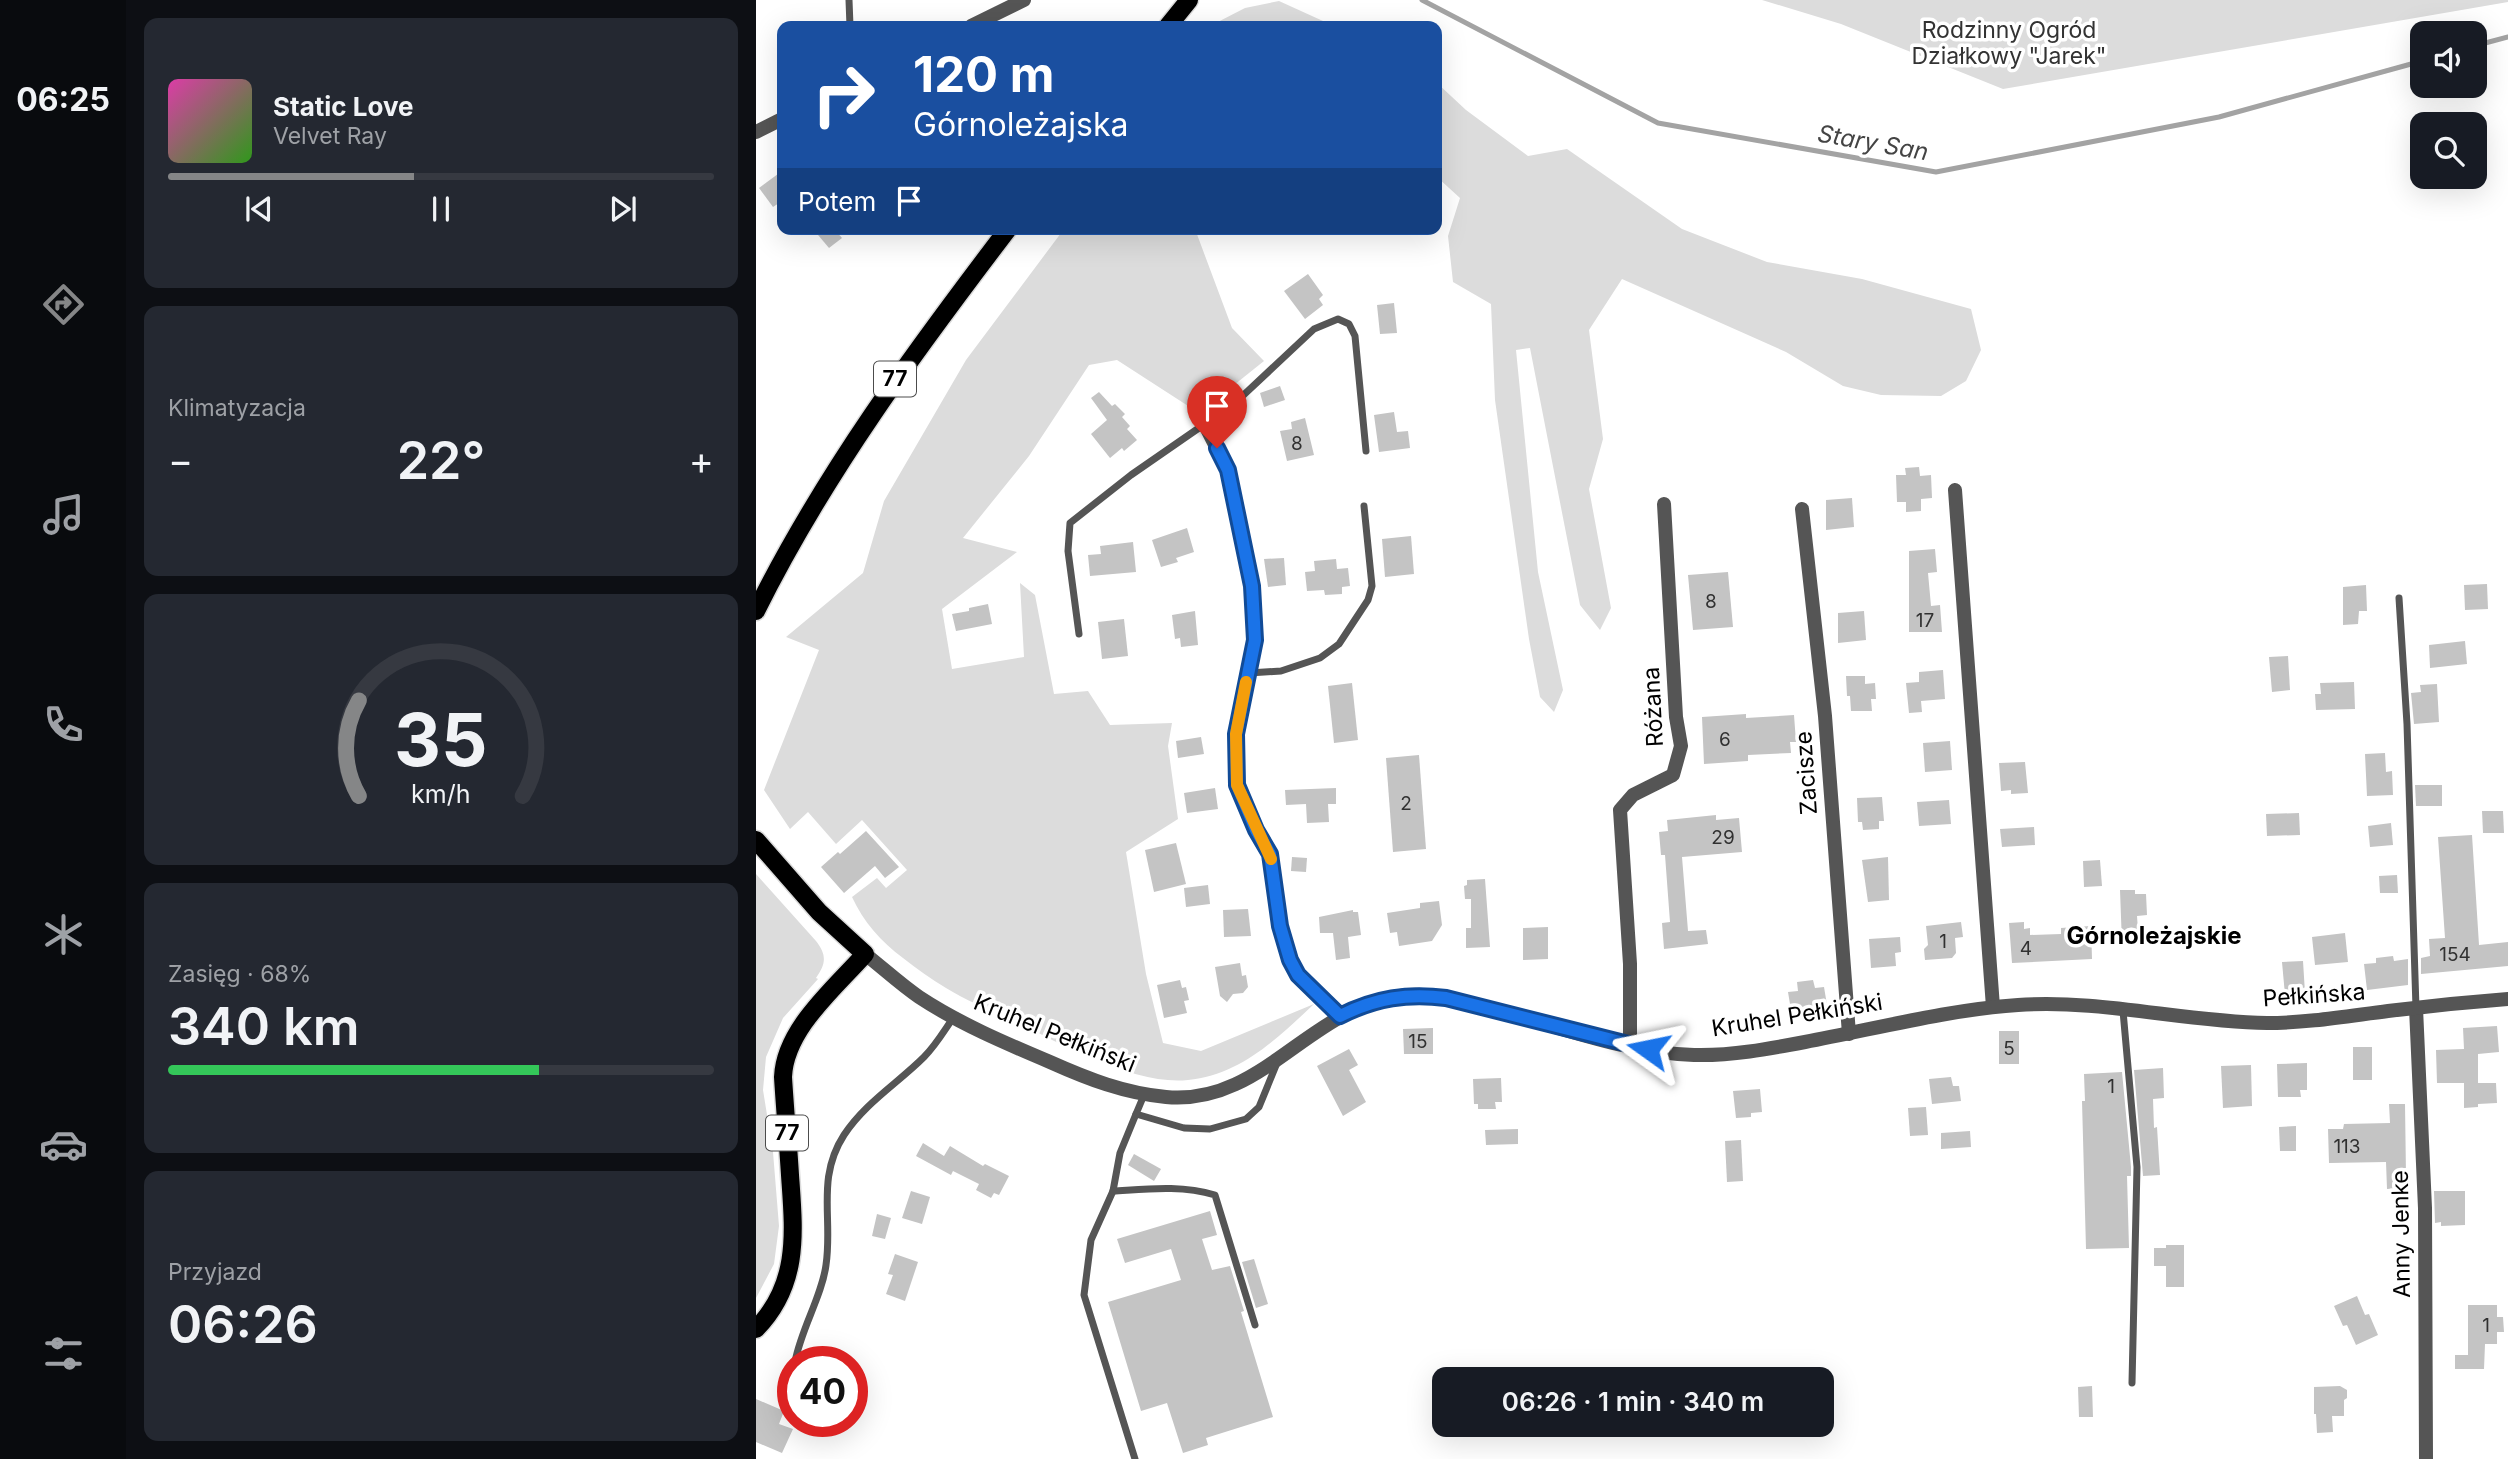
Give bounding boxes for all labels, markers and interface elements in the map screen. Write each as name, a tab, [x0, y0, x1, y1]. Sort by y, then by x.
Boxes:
park label: Rodzinny Ogród Działkowy "Jarek"	[1911, 16, 2107, 70]
map controls	[2410, 21, 2487, 189]
button: sound	[2410, 21, 2487, 98]
text: 120 m	[913, 45, 1054, 104]
icon: right	[798, 49, 889, 140]
text: 06:25	[16, 80, 110, 119]
text: Static Love	[273, 91, 414, 122]
text: Górnoleżajska	[913, 105, 1128, 144]
button: search	[2410, 112, 2487, 189]
water label: Stary San	[1816, 119, 1931, 166]
text: Velvet Ray	[273, 122, 387, 150]
icon: arrive	[890, 182, 928, 220]
text: Potem	[798, 186, 876, 217]
icon: previous	[240, 190, 278, 228]
icon: pause	[422, 190, 460, 228]
icon: next	[604, 190, 642, 228]
icon: directions	[39, 280, 88, 329]
road number: 77	[874, 362, 916, 396]
pin	[1187, 376, 1247, 448]
icon: arrive	[1198, 387, 1236, 425]
text: Klimatyzacja	[168, 394, 306, 422]
text: 22°	[397, 429, 485, 492]
house number: 8	[1291, 432, 1303, 455]
text: −	[168, 437, 193, 483]
text: +	[689, 437, 714, 483]
icon: music	[39, 490, 88, 539]
house number: 8	[1705, 590, 1717, 613]
house number: 17	[1916, 609, 1934, 632]
street label: Różana	[1637, 666, 1669, 748]
text: 35	[394, 695, 488, 784]
icon: phone	[39, 700, 88, 749]
house number: 6	[1719, 728, 1731, 751]
street label: Zacisze	[1789, 730, 1823, 816]
text: km/h	[411, 778, 471, 808]
house number: 2	[1400, 792, 1412, 815]
house number: 29	[1711, 826, 1735, 849]
icon: climate	[39, 910, 88, 959]
district label: Górnoleżajskie	[2066, 921, 2242, 950]
house number: 1	[1939, 930, 1947, 953]
house number: 4	[2020, 937, 2032, 960]
house number: 154	[2439, 943, 2471, 966]
text: Zasięg · 68%	[168, 960, 311, 988]
street label: Pełkińska	[2262, 977, 2366, 1013]
street label: Kruhel Pełkiński	[970, 988, 1140, 1078]
street label: Kruhel Pełkiński	[1710, 988, 1884, 1042]
text: 340 km	[168, 995, 360, 1058]
position arrow	[1611, 1012, 1685, 1086]
house number: 15	[1408, 1030, 1428, 1053]
house number: 5	[2003, 1037, 2015, 1060]
house number: 1	[2107, 1075, 2115, 1098]
road number: 77	[766, 1116, 808, 1150]
icon: car	[39, 1120, 88, 1169]
house number: 113	[2333, 1135, 2361, 1158]
street label: Anny Jenke	[2386, 1170, 2416, 1298]
text: Przyjazd	[168, 1258, 262, 1286]
text: 06:26	[168, 1293, 318, 1356]
house number: 1	[2482, 1314, 2490, 1337]
icon: filters	[39, 1329, 88, 1378]
speed limit sign: 40	[777, 1346, 868, 1437]
text: 06:26 · 1 min · 340 m	[1502, 1386, 1764, 1417]

